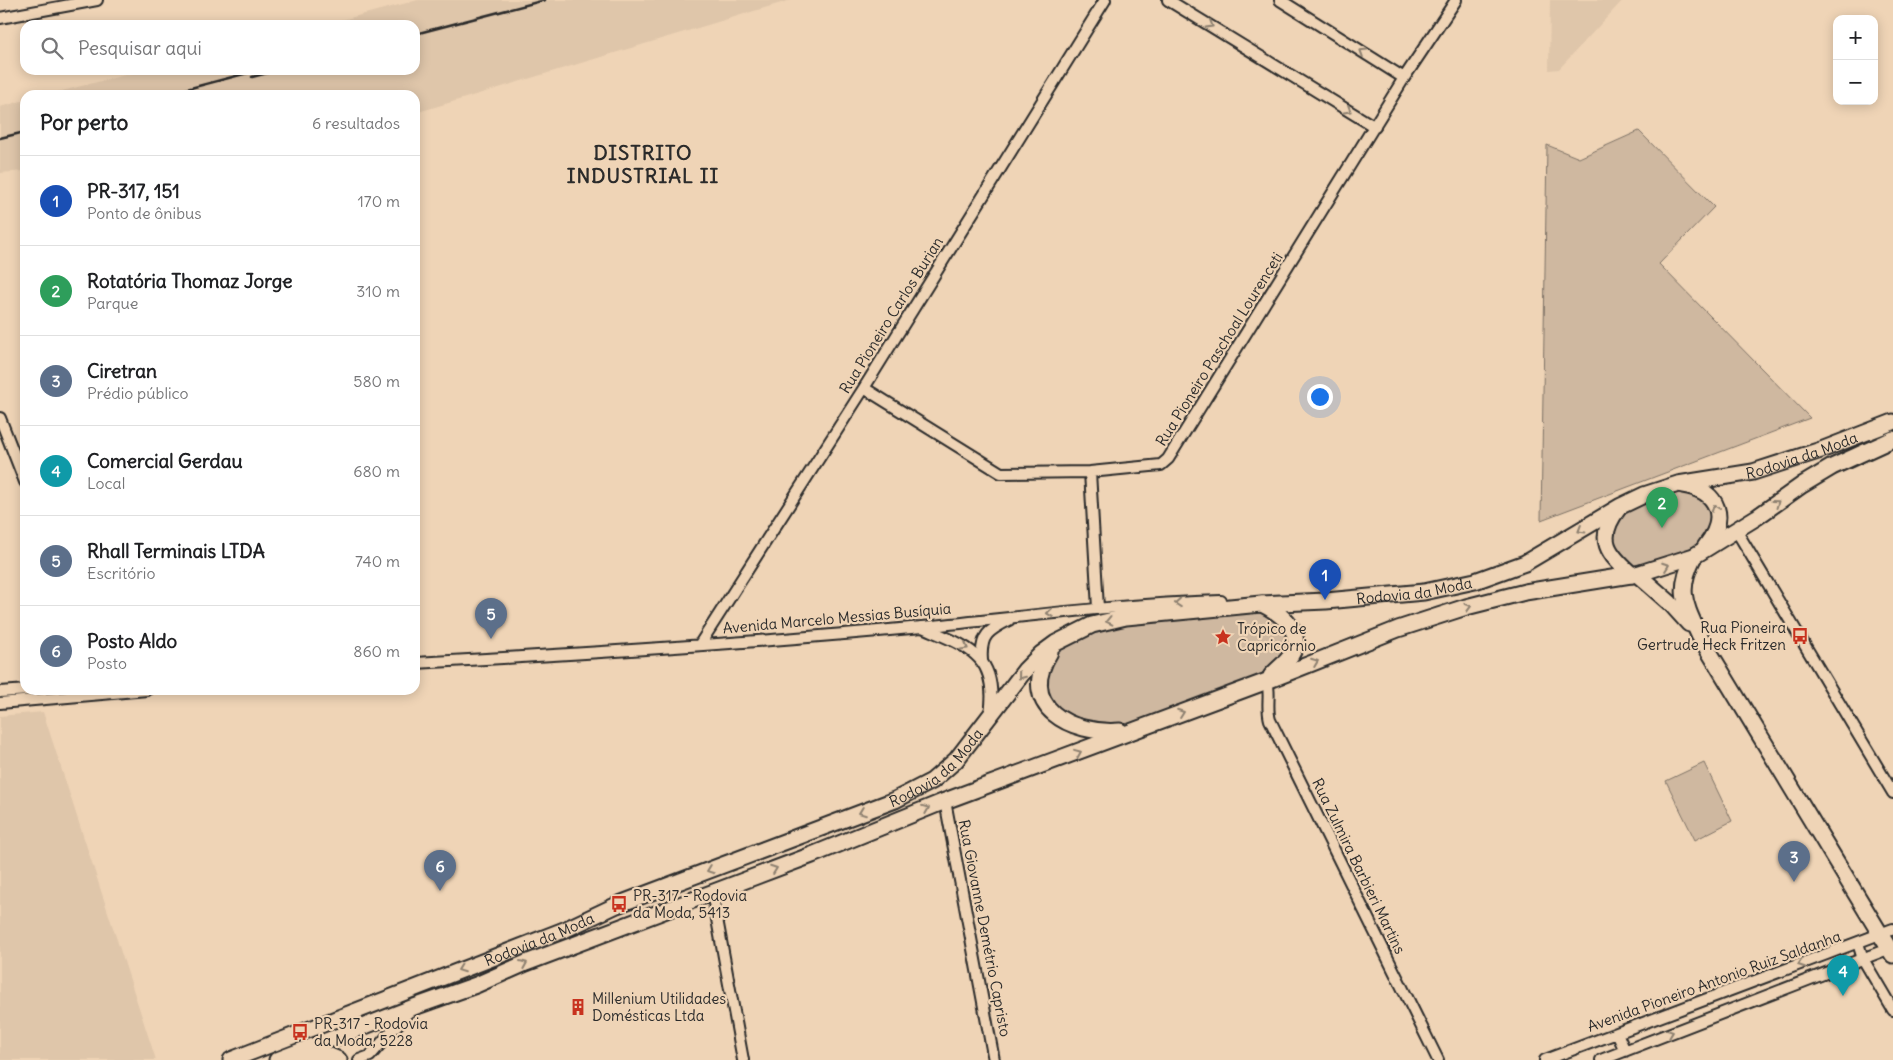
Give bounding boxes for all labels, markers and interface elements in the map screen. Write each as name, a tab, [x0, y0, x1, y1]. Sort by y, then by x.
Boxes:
map controls	[1833, 15, 1878, 105]
button: +	[1833, 15, 1878, 60]
one-way arrow	[1204, 19, 1213, 29]
search box	[20, 20, 420, 75]
icon: search	[38, 34, 66, 62]
text: Pesquisar aqui	[78, 36, 202, 60]
one-way arrow	[1359, 48, 1368, 58]
button: −	[1833, 60, 1878, 105]
one-way arrow	[1343, 104, 1352, 114]
text: Por perto	[40, 109, 128, 136]
text: 6 resultados	[312, 113, 400, 133]
district label: DISTRITO INDUSTRIAL II	[567, 140, 719, 188]
text: PR-317, 151	[87, 179, 180, 203]
text: 1	[53, 191, 59, 211]
text: 170 m	[357, 191, 400, 211]
text: Ponto de ônibus	[87, 203, 202, 223]
street label: Rua Pioneiro Carlos Burian	[835, 233, 947, 397]
street label: Rua Pioneiro Paschoal Lourenceti	[1151, 249, 1287, 449]
text: Rotatória Thomaz Jorge	[87, 269, 293, 293]
text: 2	[52, 281, 60, 301]
text: 310 m	[356, 281, 400, 301]
text: Parque	[87, 293, 138, 313]
text: Ciretran	[87, 359, 157, 383]
text: 3	[51, 371, 61, 391]
text: 580 m	[353, 371, 400, 391]
text: Prédio público	[87, 383, 189, 403]
your location	[1307, 384, 1333, 410]
street label: Rodovia da Moda	[1744, 427, 1860, 483]
text: Comercial Gerdau	[87, 449, 243, 473]
text: 4	[51, 461, 61, 481]
text: 680 m	[353, 461, 400, 481]
text: Local	[87, 473, 125, 493]
pin: 2	[1646, 487, 1678, 528]
one-way arrow	[1770, 500, 1780, 509]
one-way arrow	[1711, 504, 1721, 513]
one-way arrow	[1578, 523, 1587, 533]
text: Rhall Terminais LTDA	[87, 539, 265, 563]
text: 5	[51, 551, 61, 571]
text: 740 m	[355, 551, 400, 571]
pin: 1	[1309, 559, 1341, 600]
one-way arrow	[1661, 562, 1670, 572]
text: Escritório	[87, 563, 155, 583]
street label: Rodovia da Moda	[1355, 572, 1474, 608]
pin: 5	[475, 598, 507, 639]
one-way arrow	[1174, 598, 1182, 609]
street label: Avenida Marcelo Messias Busíquia	[722, 599, 952, 637]
one-way arrow	[1463, 602, 1471, 612]
one-way arrow	[1045, 608, 1053, 619]
one-way arrow	[1104, 615, 1113, 626]
place label: Rua Pioneira Gertrude Heck Fritzen	[1637, 618, 1786, 654]
place label: Trópico de Capricórnio	[1237, 619, 1316, 655]
bus stop icon: Rua Pioneira Gertrude Heck Fritzen	[1790, 626, 1810, 646]
place icon: Trópico de Capricórnio	[1213, 627, 1233, 647]
text: Posto Aldo	[87, 629, 177, 653]
text: 6	[51, 641, 61, 661]
text: 860 m	[353, 641, 400, 661]
one-way arrow	[959, 641, 968, 651]
text: Posto	[87, 653, 127, 673]
one-way arrow	[1310, 658, 1319, 668]
one-way arrow	[1018, 670, 1026, 679]
one-way arrow	[1176, 709, 1185, 719]
street label: Rodovia da Moda	[886, 724, 987, 811]
one-way arrow	[1073, 748, 1082, 759]
street label: Rua Zulmira Barbieri Martins	[1308, 775, 1410, 957]
one-way arrow	[921, 805, 929, 815]
one-way arrow	[858, 806, 867, 817]
street label: Rua Giovanne Demétrio Capristo	[955, 818, 1015, 1038]
pin: 3	[1778, 841, 1810, 882]
pin: 6	[424, 850, 456, 891]
one-way arrow	[706, 864, 715, 874]
one-way arrow	[770, 865, 778, 875]
place label: PR-317 - Rodovia da Moda, 5413	[633, 886, 747, 922]
bus stop icon: PR-317 - Rodovia da Moda, 5413	[609, 894, 629, 914]
street label: Rodovia da Moda	[481, 908, 597, 970]
street label: Avenida Pioneiro Antonio Ruiz Saldanha	[1585, 926, 1844, 1036]
pin: 4	[1827, 955, 1859, 996]
one-way arrow	[1797, 958, 1806, 969]
one-way arrow	[520, 960, 528, 970]
one-way arrow	[458, 963, 466, 973]
place label: Millenium Utilidades Domésticas Ltda	[592, 989, 726, 1025]
building icon: Millenium Utilidades Domésticas Ltda	[568, 997, 588, 1017]
place label: PR-317 - Rodovia da Moda, 5228	[314, 1014, 428, 1050]
bus stop icon: PR-317 - Rodovia da Moda, 5228	[290, 1022, 310, 1042]
one-way arrow	[1666, 1029, 1674, 1039]

